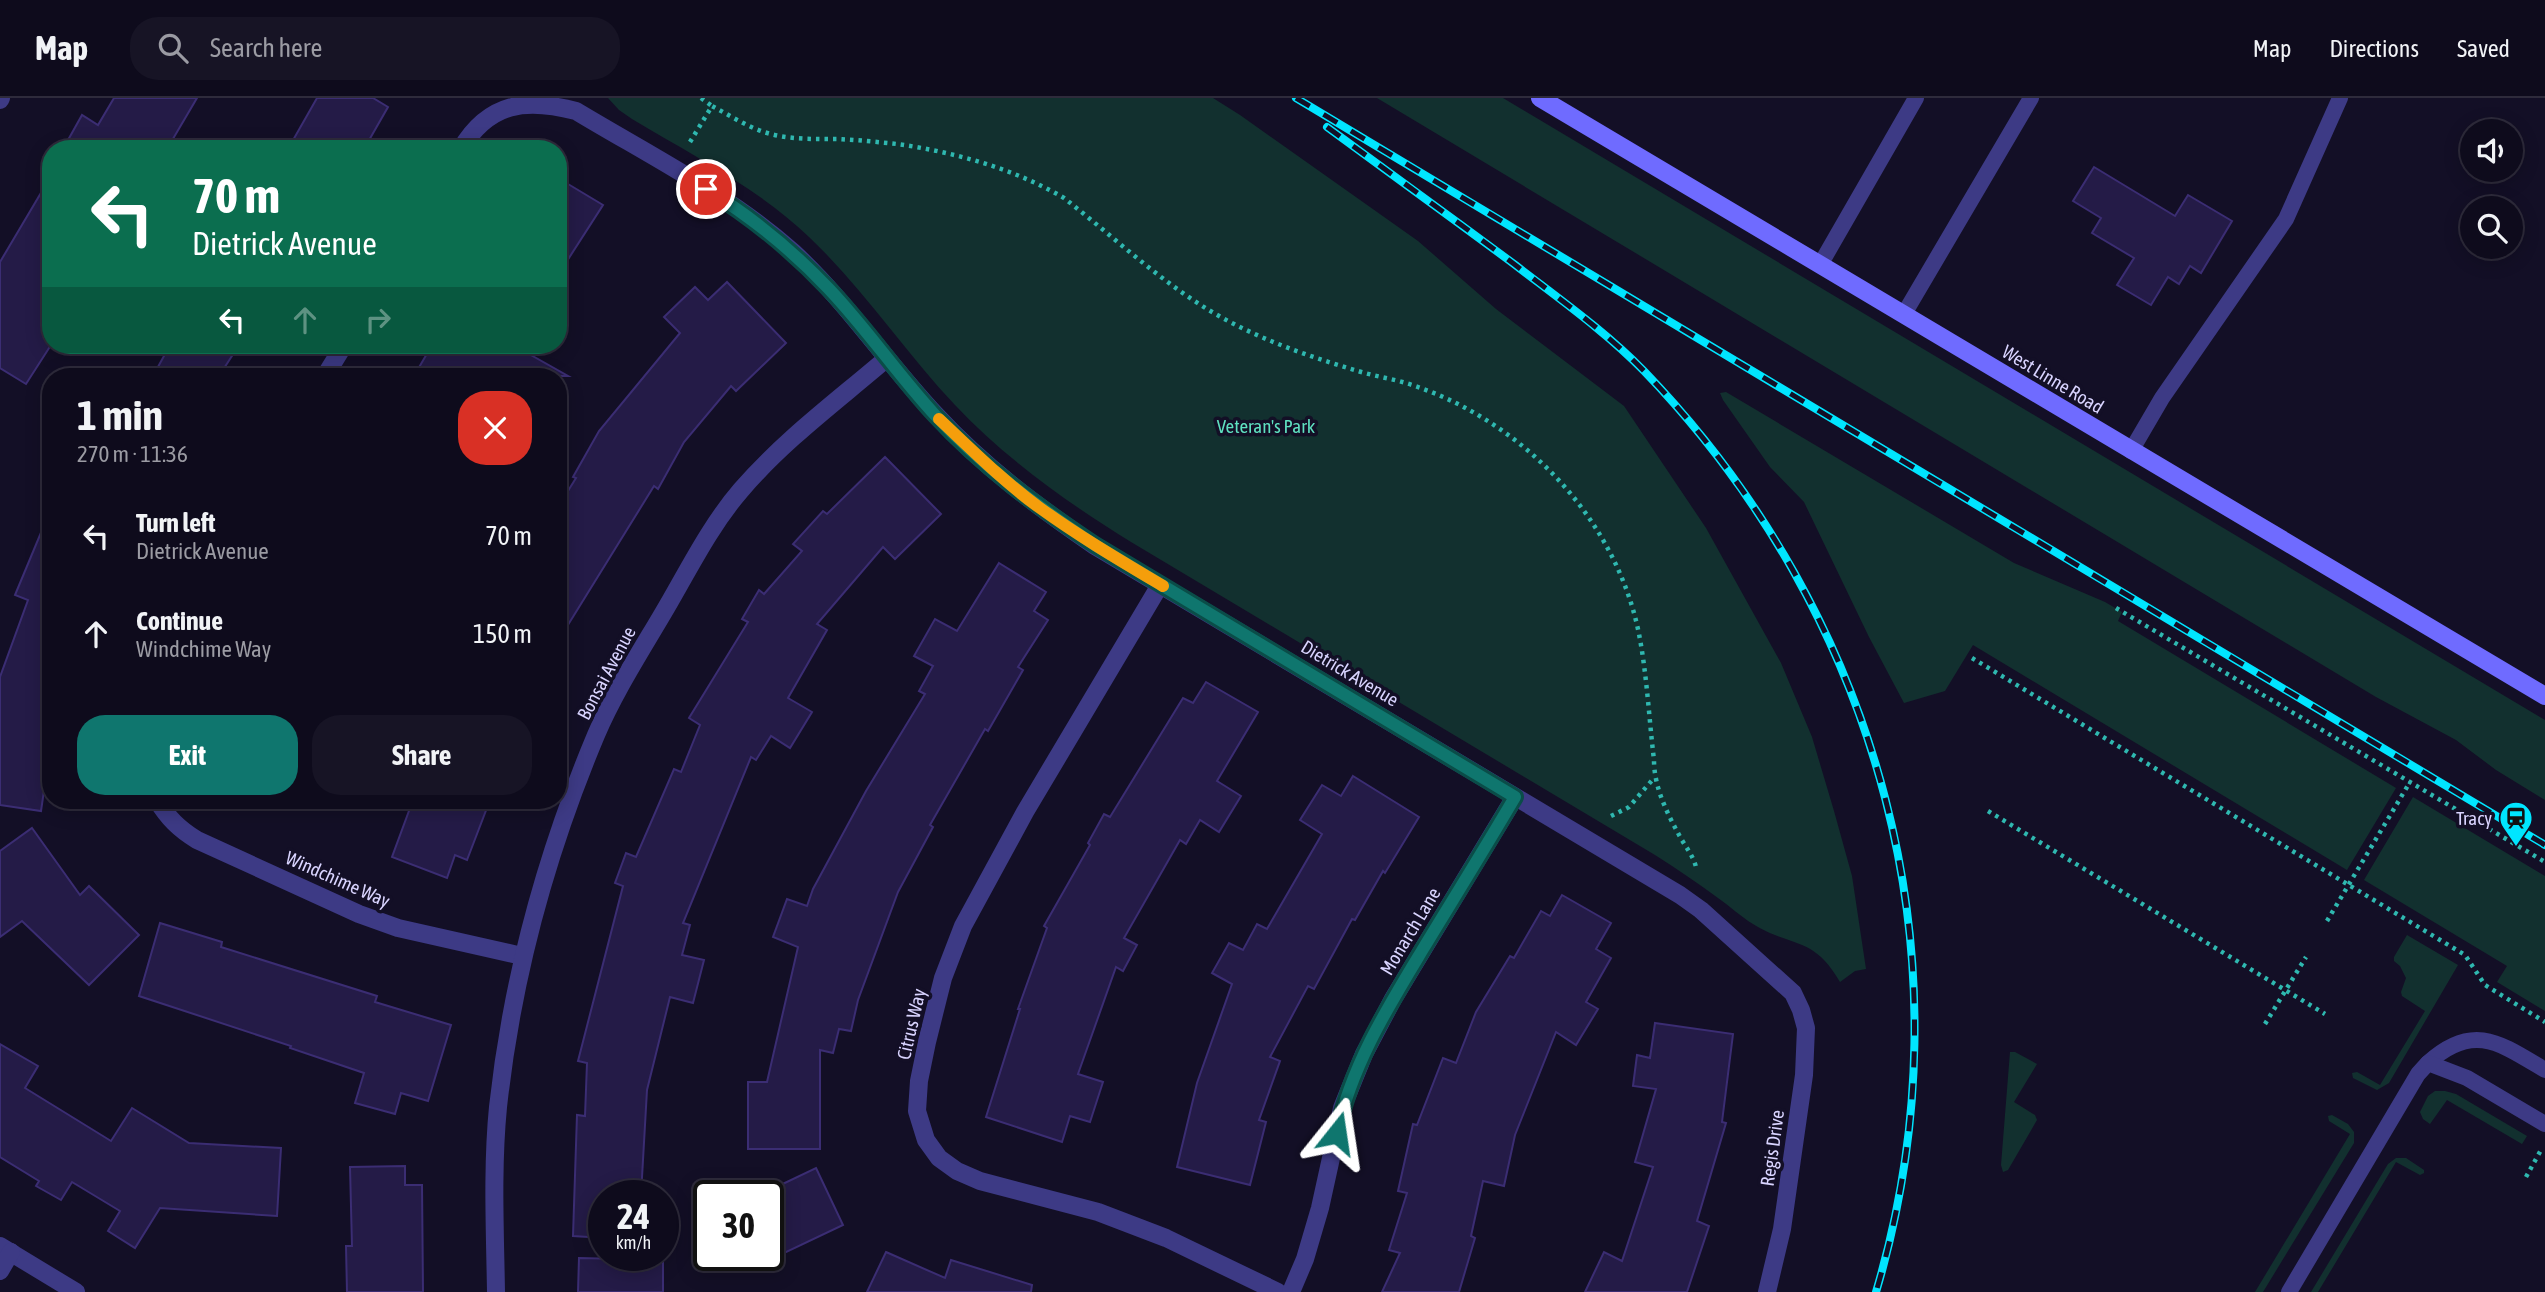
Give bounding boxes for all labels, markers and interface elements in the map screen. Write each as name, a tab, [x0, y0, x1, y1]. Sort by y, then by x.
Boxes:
search box	[130, 17, 620, 80]
text: Map	[35, 29, 88, 67]
icon: search	[154, 29, 192, 67]
text: Search here	[210, 33, 322, 63]
text: Map	[2253, 35, 2291, 62]
text: Directions	[2329, 35, 2419, 62]
text: Saved	[2457, 35, 2510, 62]
map controls	[2460, 119, 2523, 259]
button: sound	[2460, 119, 2523, 182]
pin	[676, 159, 736, 219]
text: 70 m	[192, 167, 280, 223]
icon: left	[77, 168, 168, 259]
icon: arrive	[687, 170, 725, 208]
button: search	[2460, 196, 2523, 259]
text: Dietrick Avenue	[192, 225, 377, 262]
icon: left	[213, 301, 251, 339]
icon: ahead	[286, 301, 324, 339]
icon: right	[359, 301, 397, 339]
street label: West Linne Road	[1998, 340, 2108, 418]
text: 1 min	[77, 391, 163, 439]
button: close	[458, 391, 532, 465]
park label: Veteran's Park	[1217, 415, 1316, 437]
text: 270 m · 11:36	[77, 441, 188, 467]
text: Turn left	[136, 508, 216, 538]
icon: left	[77, 517, 115, 555]
text: 70 m	[485, 521, 532, 551]
text: Dietrick Avenue	[136, 538, 269, 564]
text: Continue	[136, 606, 223, 636]
icon: ahead	[77, 615, 115, 653]
text: 150 m	[473, 619, 532, 649]
street label: Bonsai Avenue	[572, 623, 640, 723]
street label: Dietrick Avenue	[1297, 635, 1403, 711]
text: Windchime Way	[136, 636, 271, 662]
button: Exit	[77, 715, 298, 795]
button: Share	[312, 715, 532, 795]
station icon: Tracy	[2497, 799, 2535, 848]
place label: Tracy	[2456, 807, 2492, 829]
street label: Windchime Way	[282, 846, 394, 912]
street label: Monarch Lane	[1375, 883, 1445, 979]
street label: Citrus Way	[892, 986, 930, 1062]
position arrow	[1300, 1096, 1374, 1170]
street label: Regis Drive	[1756, 1108, 1788, 1188]
speed limit sign: 30	[693, 1180, 784, 1271]
text: 24	[617, 1196, 650, 1236]
text: km/h	[616, 1232, 651, 1253]

